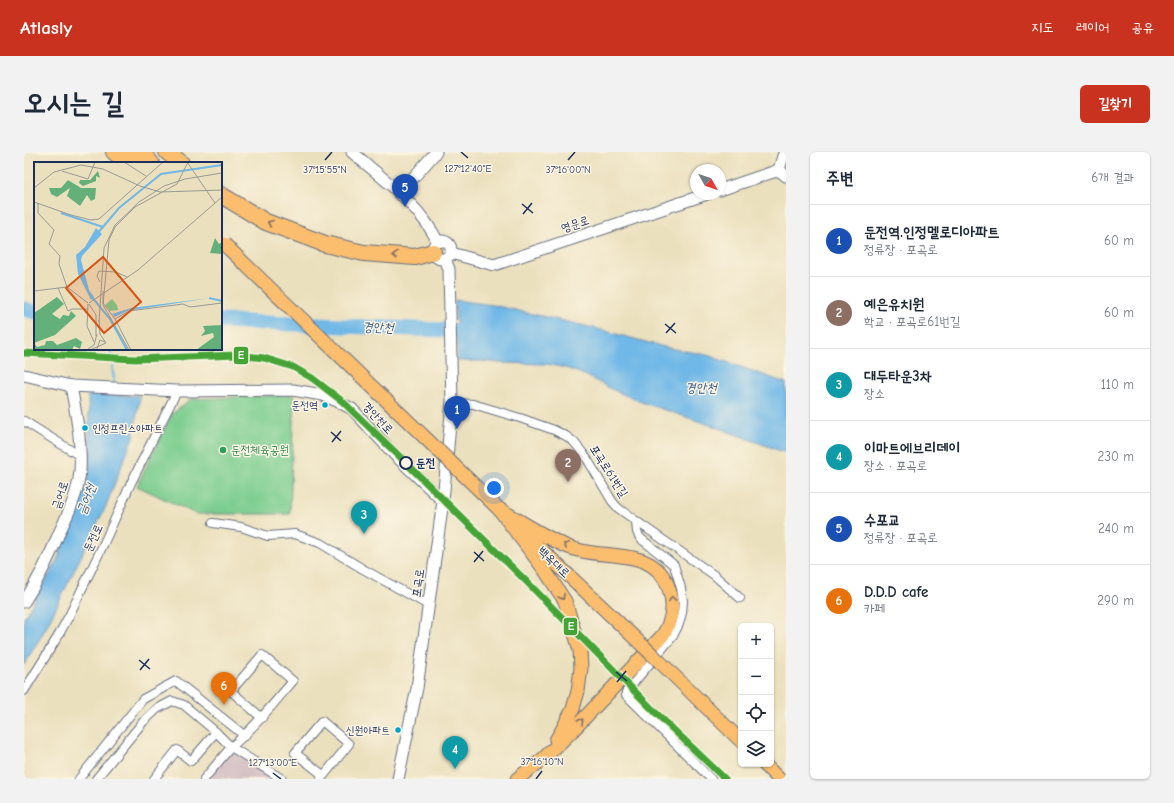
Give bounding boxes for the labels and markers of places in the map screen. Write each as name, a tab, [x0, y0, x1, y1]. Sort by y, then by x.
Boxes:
pin: 5	[392, 174, 418, 207]
pin: 1	[444, 396, 470, 429]
place label: 둔전역	[291, 399, 318, 412]
marker: 둔전역	[320, 400, 330, 410]
place label: 인정프린스아파트	[92, 422, 163, 435]
marker: 인정프린스아파트	[80, 423, 90, 433]
place label: 둔전체육공원	[231, 443, 289, 457]
marker: 둔전체육공원	[218, 445, 228, 455]
pin: 2	[555, 449, 581, 482]
marker: 둔전	[399, 456, 413, 470]
place label: 둔전	[416, 456, 436, 470]
pin: 3	[351, 501, 377, 534]
pin: 6	[211, 672, 237, 705]
place label: 신원아파트	[346, 724, 390, 737]
marker: 신원아파트	[393, 725, 403, 735]
pin: 4	[442, 736, 468, 769]

